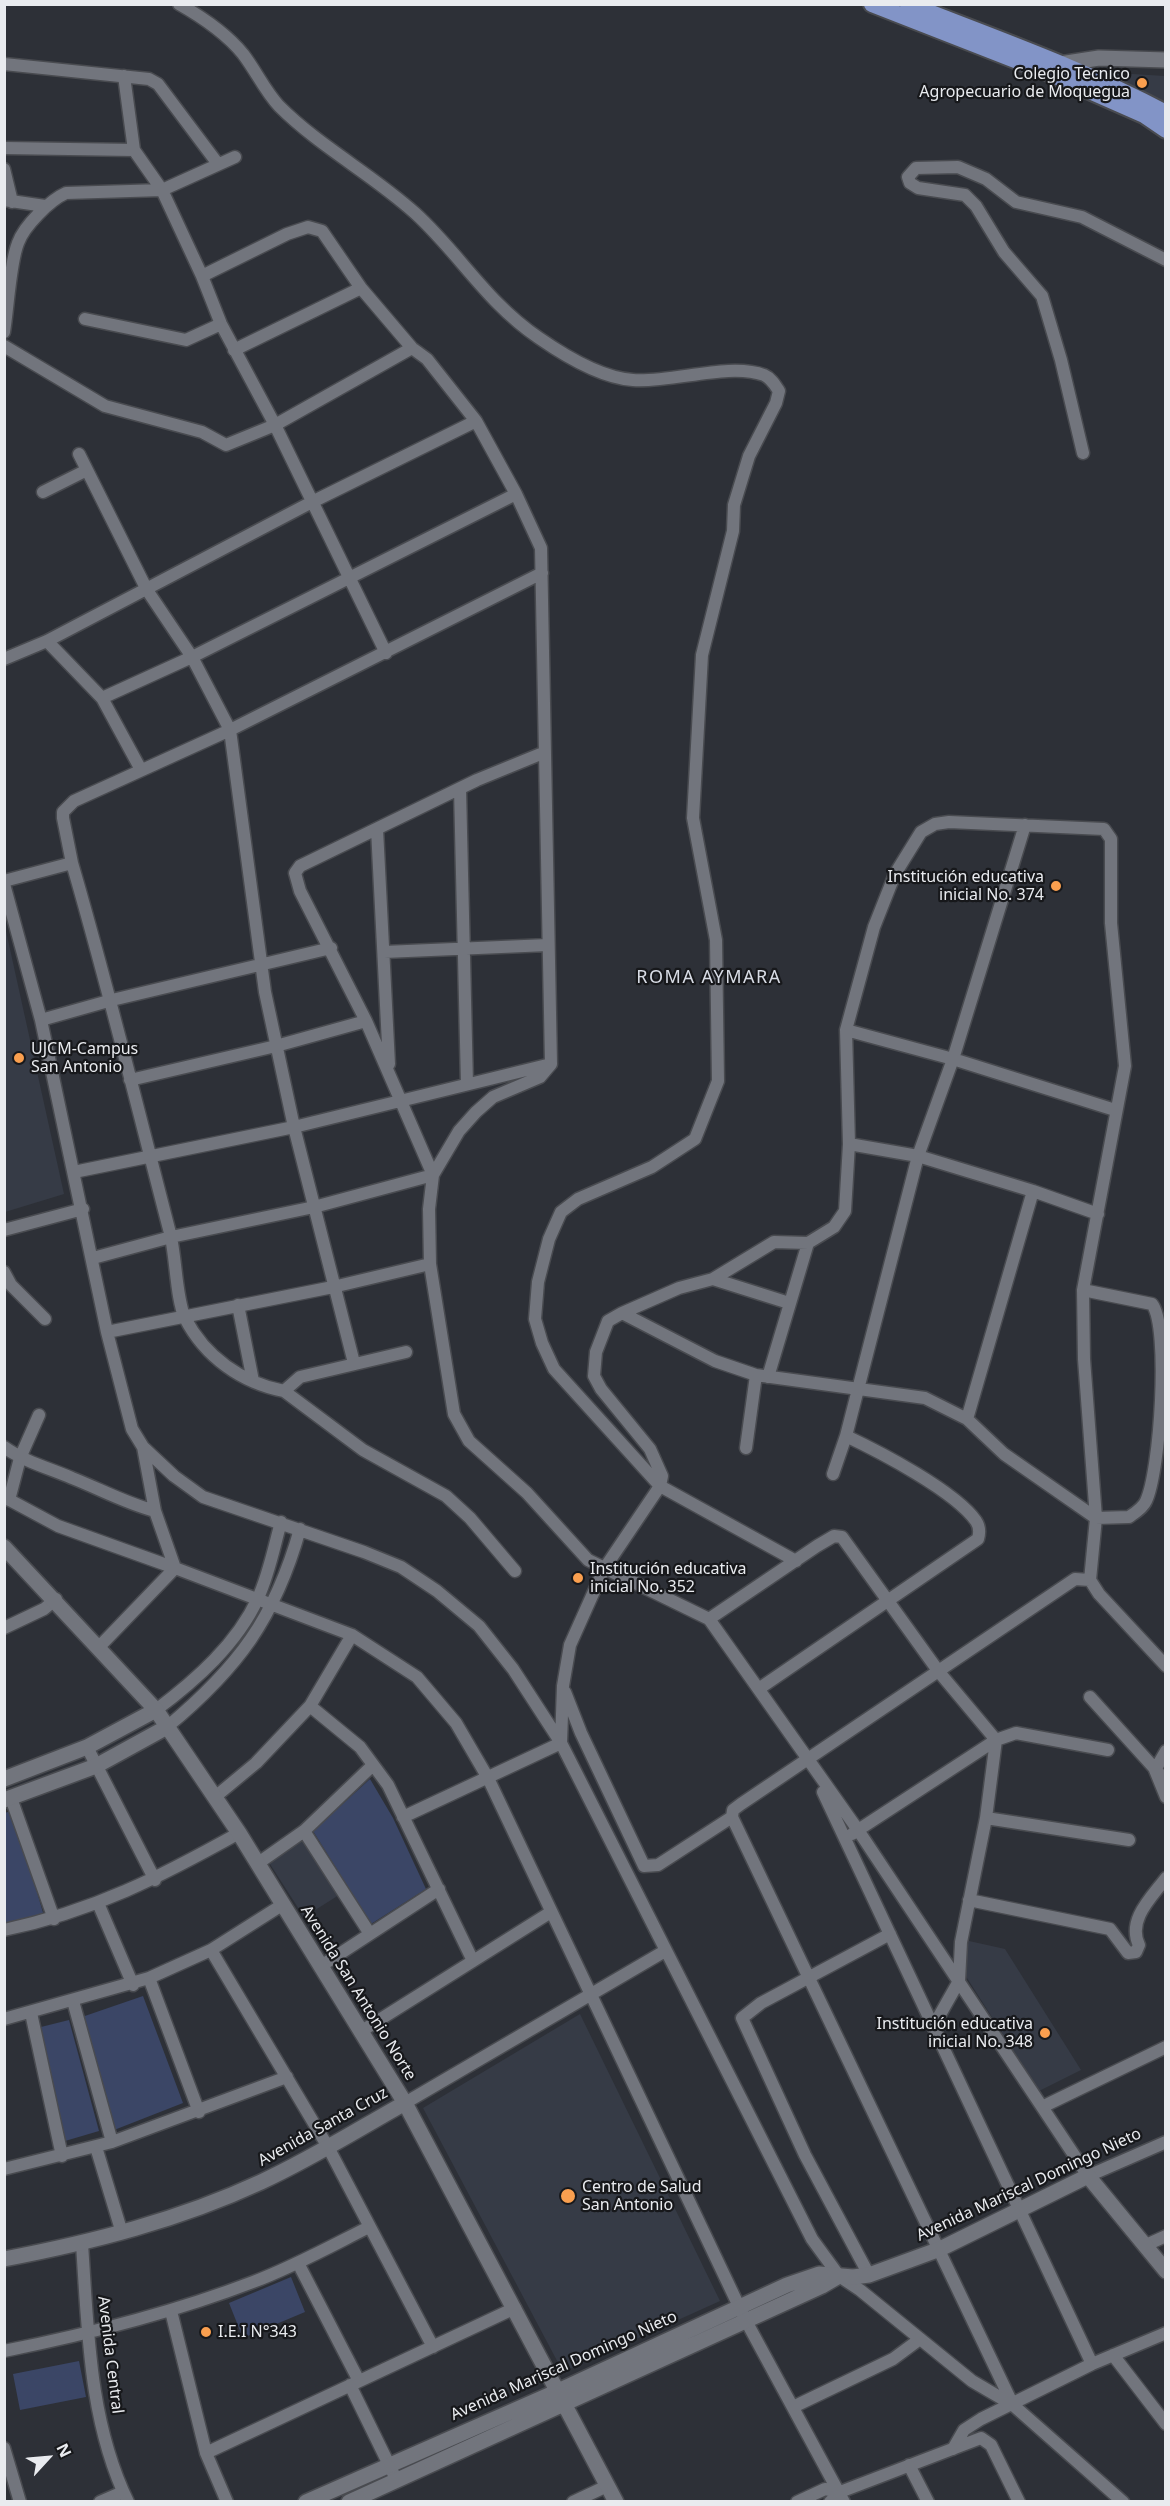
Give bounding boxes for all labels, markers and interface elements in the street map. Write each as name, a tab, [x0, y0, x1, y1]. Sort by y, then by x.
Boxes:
place label: Colegio Tecnico Agropecuario de Moquegua	[919, 64, 1130, 102]
marker: Colegio Tecnico Agropecuario de Moquegua	[1135, 76, 1149, 90]
place label: Institución educativa inicial No. 374	[888, 867, 1044, 905]
marker: Institución educativa inicial No. 374	[1049, 879, 1063, 893]
district label: ROMA AYMARA	[636, 967, 782, 989]
place label: UJCM-Campus San Antonio	[31, 1039, 138, 1077]
marker: UJCM-Campus San Antonio	[12, 1051, 26, 1065]
place label: Institución educativa inicial No. 352	[590, 1559, 746, 1597]
marker: Institución educativa inicial No. 352	[571, 1571, 585, 1585]
street label: Avenida San Antonio Norte	[296, 1902, 420, 2084]
place label: Institución educativa inicial No. 348	[877, 2014, 1033, 2052]
marker: Institución educativa inicial No. 348	[1038, 2026, 1052, 2040]
street label: Avenida Santa Cruz	[255, 2083, 391, 2171]
street label: Avenida Mariscal Domingo Nieto	[913, 2124, 1145, 2246]
place label: Centro de Salud San Antonio	[582, 2177, 702, 2215]
marker: Centro de Salud San Antonio	[559, 2187, 577, 2205]
street label: Avenida Central	[93, 2295, 127, 2415]
street label: Avenida Mariscal Domingo Nieto	[448, 2307, 680, 2425]
place label: I.E.I N°343	[218, 2322, 297, 2342]
marker: I.E.I N°343	[199, 2325, 213, 2339]
north arrow	[18, 2428, 78, 2488]
text: N	[51, 2439, 77, 2461]

